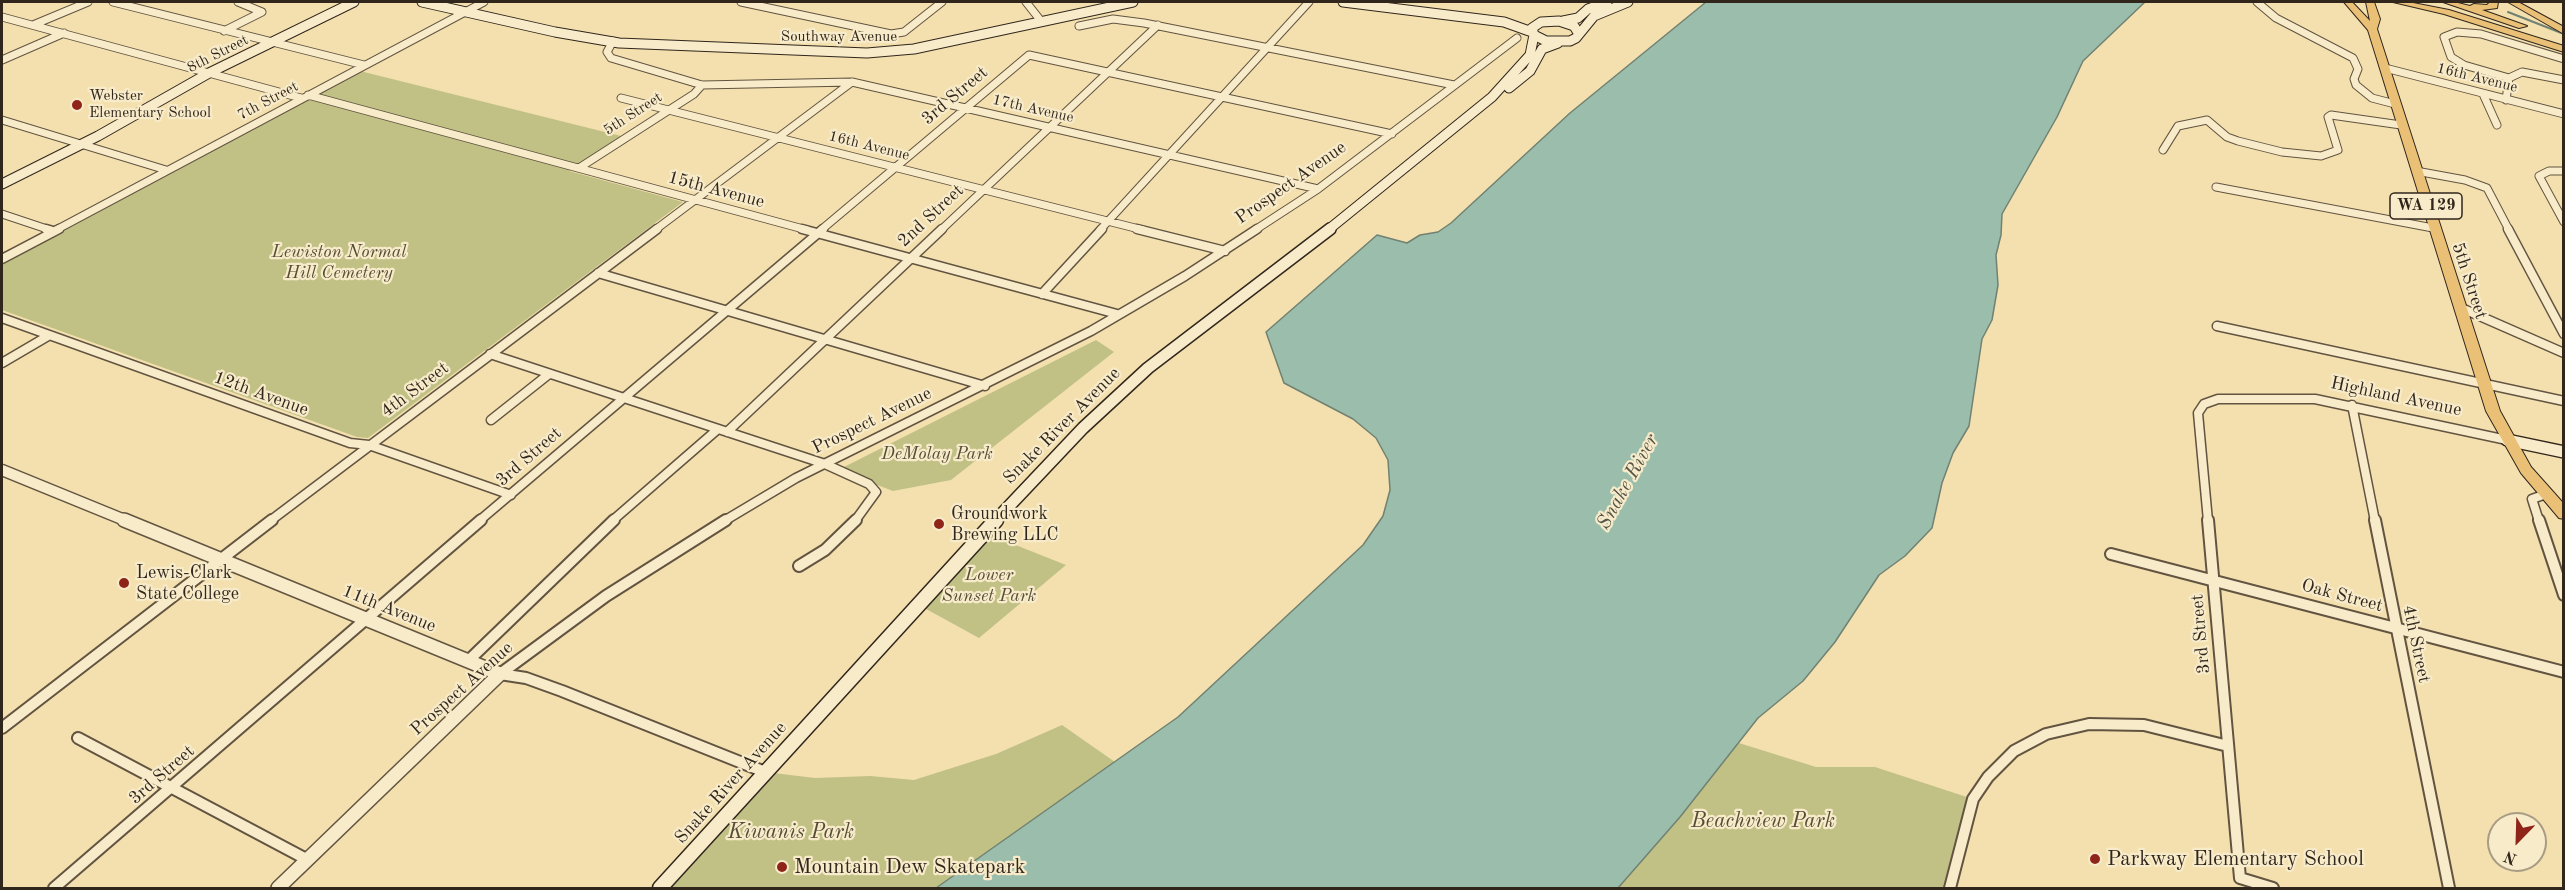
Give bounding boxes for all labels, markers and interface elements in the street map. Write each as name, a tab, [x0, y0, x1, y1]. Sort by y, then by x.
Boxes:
street label: Southway Avenue	[781, 28, 897, 46]
street label: 8th Street	[184, 31, 252, 77]
street label: 16th Avenue	[2435, 59, 2519, 97]
street label: 3rd Street	[917, 62, 993, 130]
street label: 7th Street	[235, 78, 301, 124]
place label: Webster Elementary School	[89, 87, 211, 122]
street label: 5th Street	[600, 88, 666, 140]
street label: 17th Avenue	[991, 91, 1075, 127]
marker: Webster Elementary School	[70, 98, 84, 112]
street label: 16th Avenue	[827, 127, 911, 165]
street label: Prospect Avenue	[1231, 137, 1351, 229]
street label: 15th Avenue	[665, 167, 767, 213]
street label: 2nd Street	[894, 180, 968, 252]
road number: WA 129	[2390, 193, 2462, 219]
street label: 5th Street	[2446, 240, 2492, 322]
park label: Lewiston Normal Hill Cemetery	[271, 241, 407, 284]
street label: 4th Street	[377, 358, 453, 422]
street label: Snake River Avenue	[999, 363, 1125, 489]
street label: 12th Avenue	[211, 367, 311, 421]
street label: Highland Avenue	[2328, 373, 2464, 421]
street label: Prospect Avenue	[809, 383, 935, 459]
street label: 3rd Street	[492, 423, 566, 491]
water label: Snake River	[1592, 430, 1664, 534]
park label: DeMolay Park	[881, 443, 993, 465]
place label: Groundwork Brewing LLC	[951, 503, 1059, 546]
marker: Groundwork Brewing LLC	[932, 517, 946, 531]
place label: Lewis-Clark State College	[136, 562, 239, 604]
park label: Lower Sunset Park	[942, 564, 1036, 606]
street label: Oak Street	[2299, 575, 2385, 617]
marker: Lewis-Clark State College	[117, 576, 131, 590]
street label: 11th Avenue	[339, 580, 439, 638]
street label: 3rd Street	[2187, 593, 2215, 675]
street label: 4th Street	[2397, 603, 2435, 685]
street label: Prospect Avenue	[406, 637, 518, 741]
street label: Snake River Avenue	[671, 718, 791, 848]
street label: 3rd Street	[125, 741, 199, 809]
park label: Beachview Park	[1691, 808, 1835, 834]
north arrow	[2487, 812, 2547, 872]
park label: Kiwanis Park	[728, 819, 854, 845]
place label: Parkway Elementary School	[2107, 846, 2364, 872]
text: N	[2502, 847, 2520, 866]
marker: Parkway Elementary School	[2088, 852, 2102, 866]
place label: Mountain Dew Skatepark	[794, 854, 1026, 880]
marker: Mountain Dew Skatepark	[775, 860, 789, 874]

